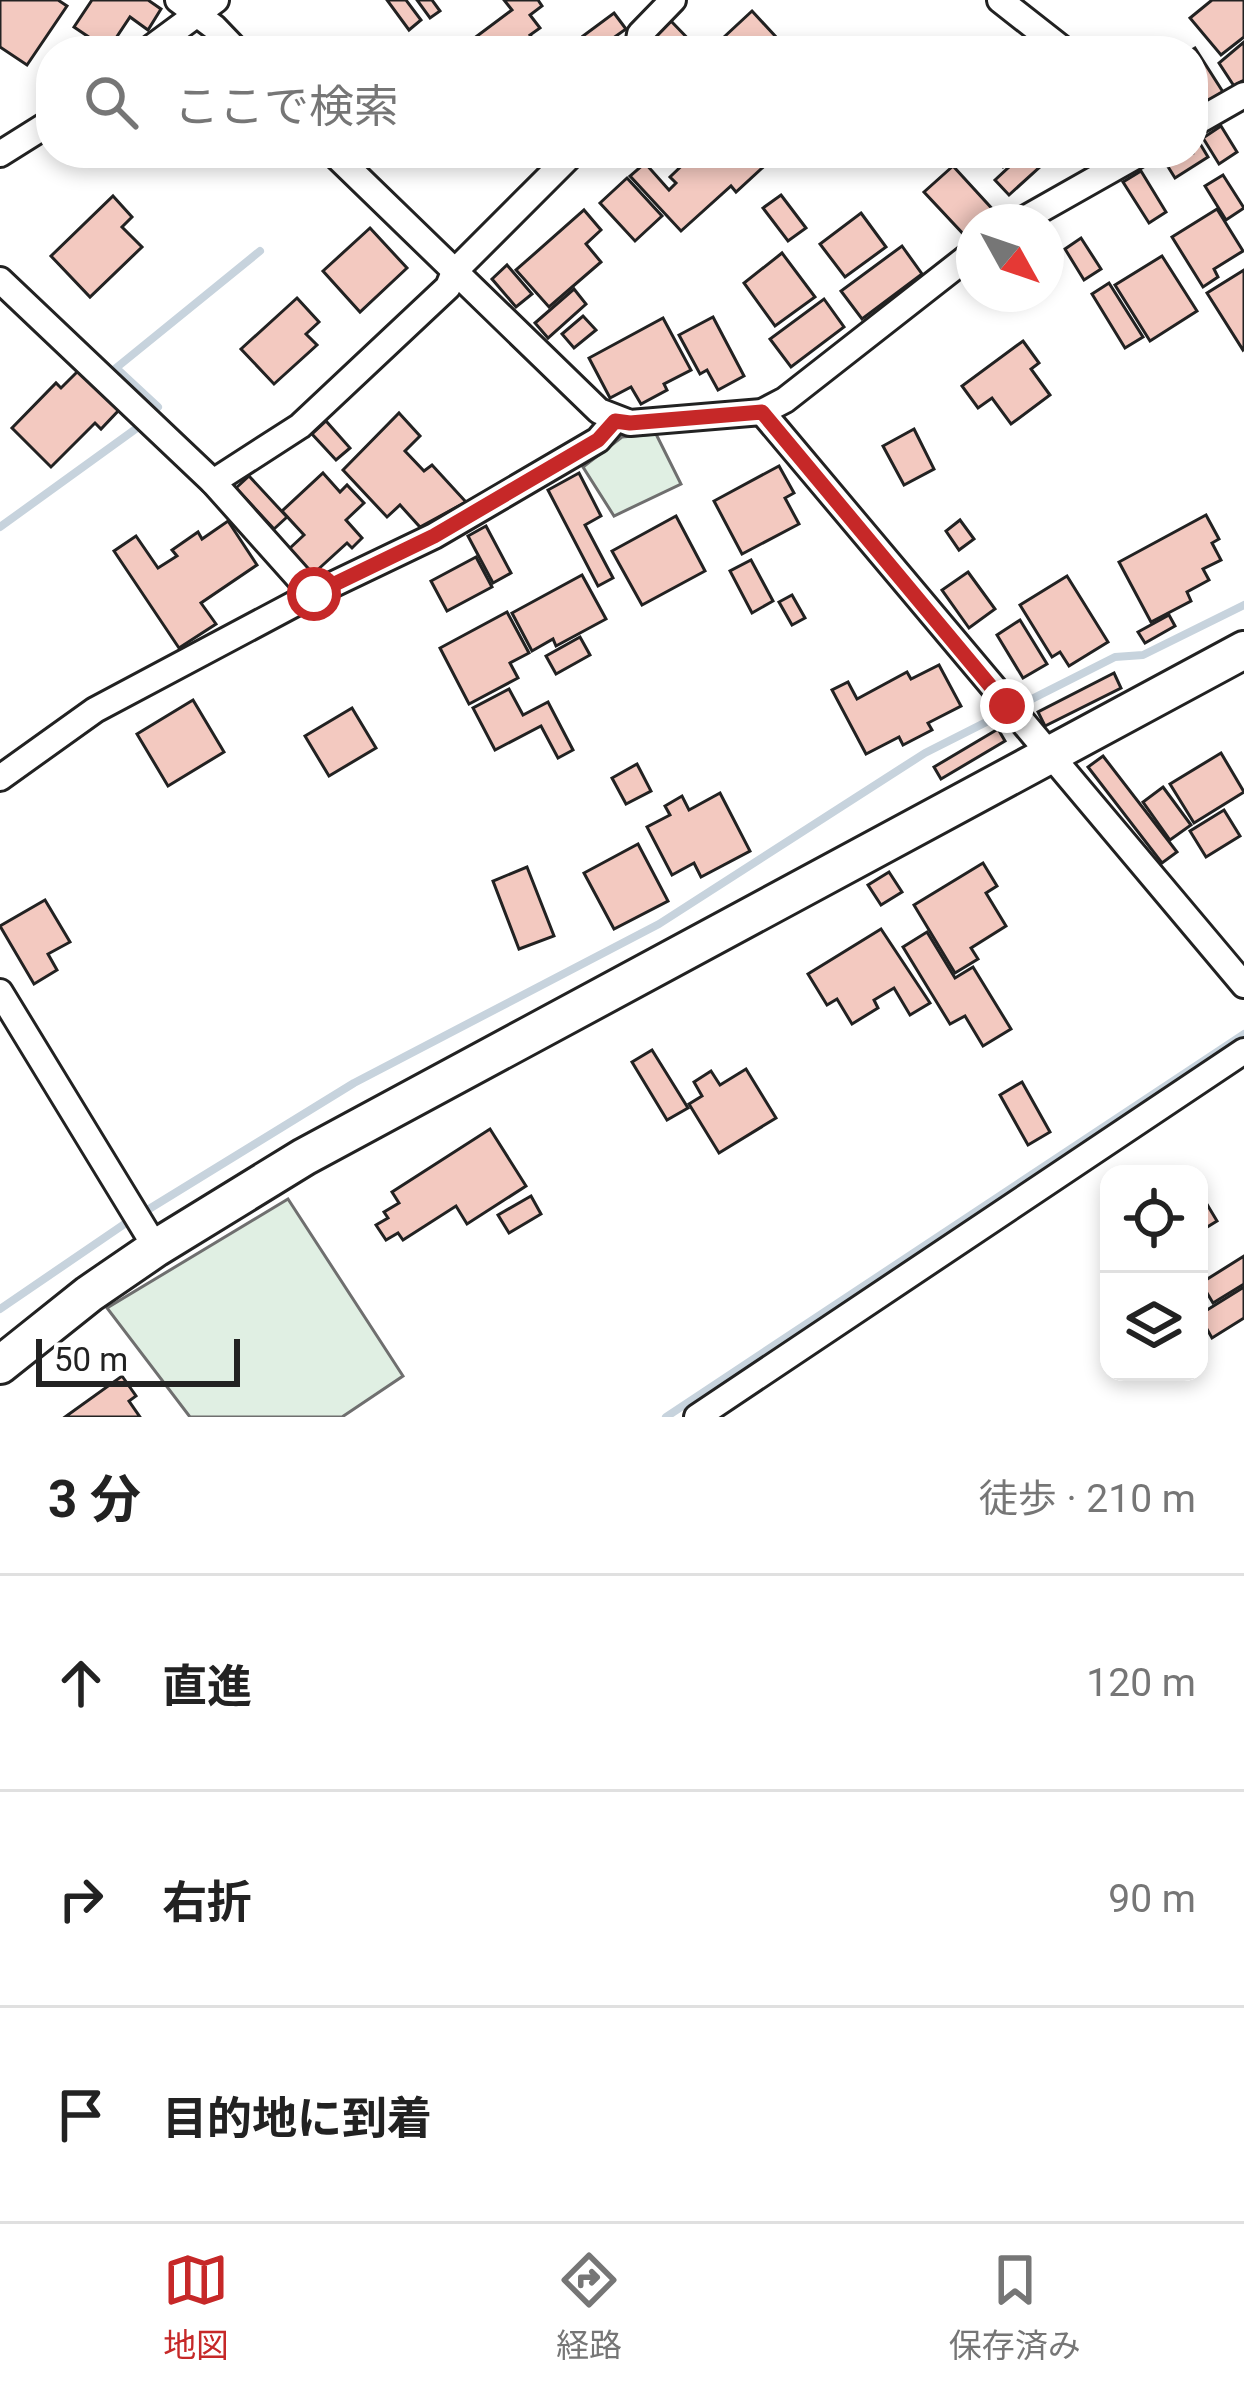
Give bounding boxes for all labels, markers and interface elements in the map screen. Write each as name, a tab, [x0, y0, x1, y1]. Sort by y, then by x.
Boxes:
search box	[36, 36, 1208, 168]
icon: search	[78, 69, 144, 135]
text: ここで検索	[174, 80, 399, 133]
north arrow	[956, 204, 1064, 312]
route start	[287, 567, 341, 621]
route end	[980, 679, 1034, 733]
map controls	[1100, 1165, 1208, 1381]
button: locate	[1100, 1165, 1208, 1273]
button: layers	[1100, 1273, 1208, 1381]
scale bar	[36, 1333, 240, 1386]
text: 50 m	[54, 1340, 128, 1379]
text: 3 分	[48, 1470, 141, 1529]
text: 徒歩 · 210 m	[979, 1476, 1196, 1522]
icon: ahead	[48, 1650, 114, 1716]
text: 直進	[162, 1660, 252, 1713]
text: 120 m	[1086, 1660, 1196, 1706]
icon: right	[48, 1866, 114, 1932]
text: 右折	[162, 1876, 252, 1929]
text: 90 m	[1108, 1876, 1196, 1922]
icon: arrive	[48, 2082, 114, 2148]
text: 目的地に到着	[162, 2092, 432, 2145]
tab: 地図	[163, 2247, 229, 2367]
tab: 経路	[556, 2247, 622, 2367]
tab: 保存済み	[949, 2247, 1081, 2367]

